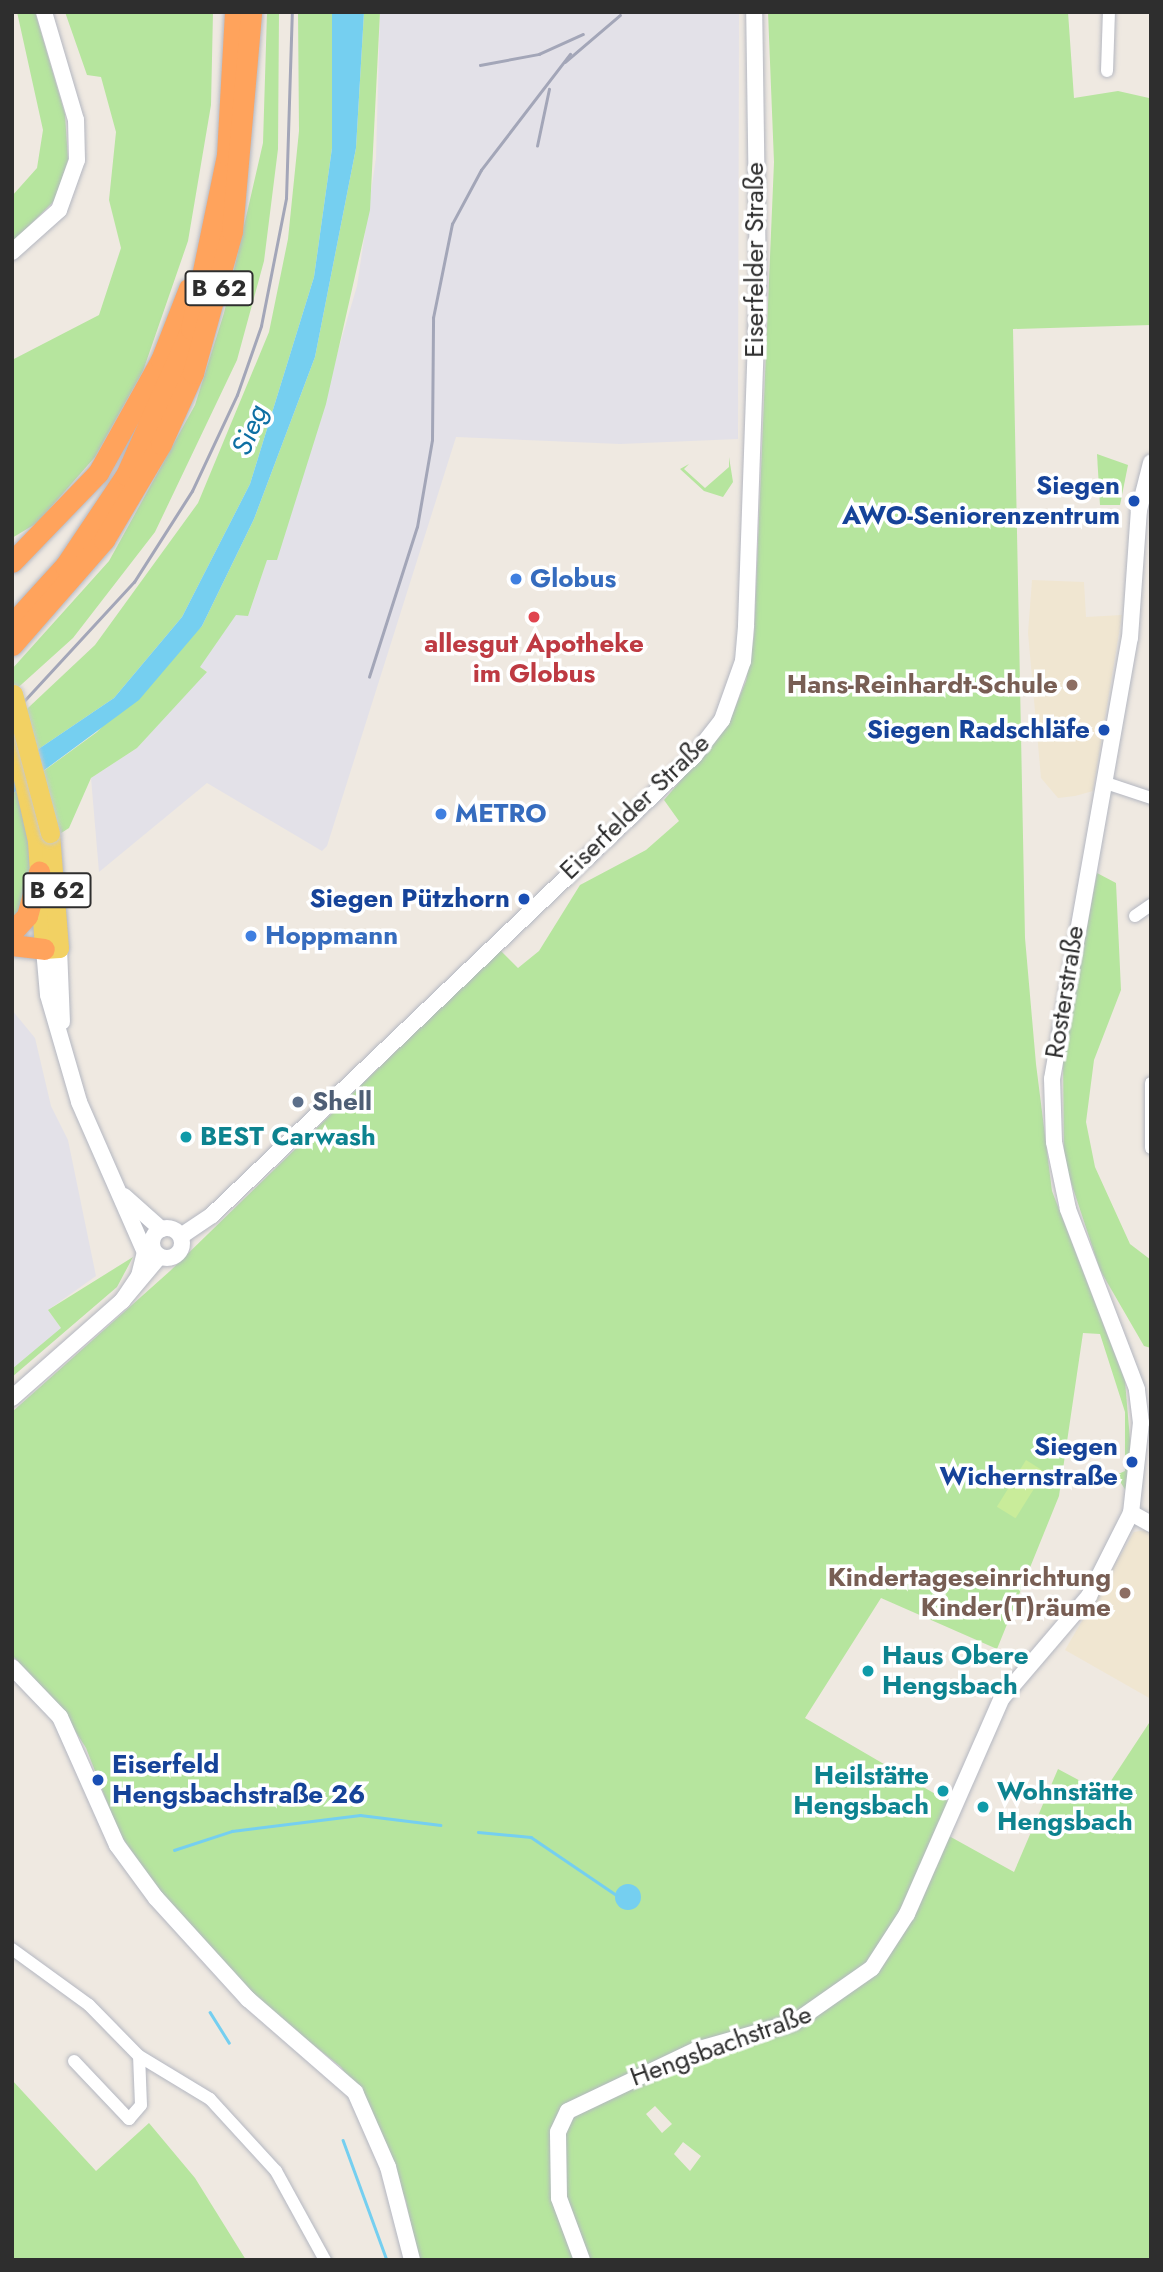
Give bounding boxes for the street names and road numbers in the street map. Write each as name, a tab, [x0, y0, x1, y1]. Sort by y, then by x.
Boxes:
street label: Eiserfelder Straße	[739, 162, 771, 358]
road number: B 62	[184, 268, 254, 309]
street label: Eiserfelder Straße	[554, 728, 716, 886]
road number: B 62	[22, 870, 92, 910]
street label: Rosterstraße	[1039, 923, 1091, 1061]
street label: Hengsbachstraße	[626, 1999, 816, 2093]

